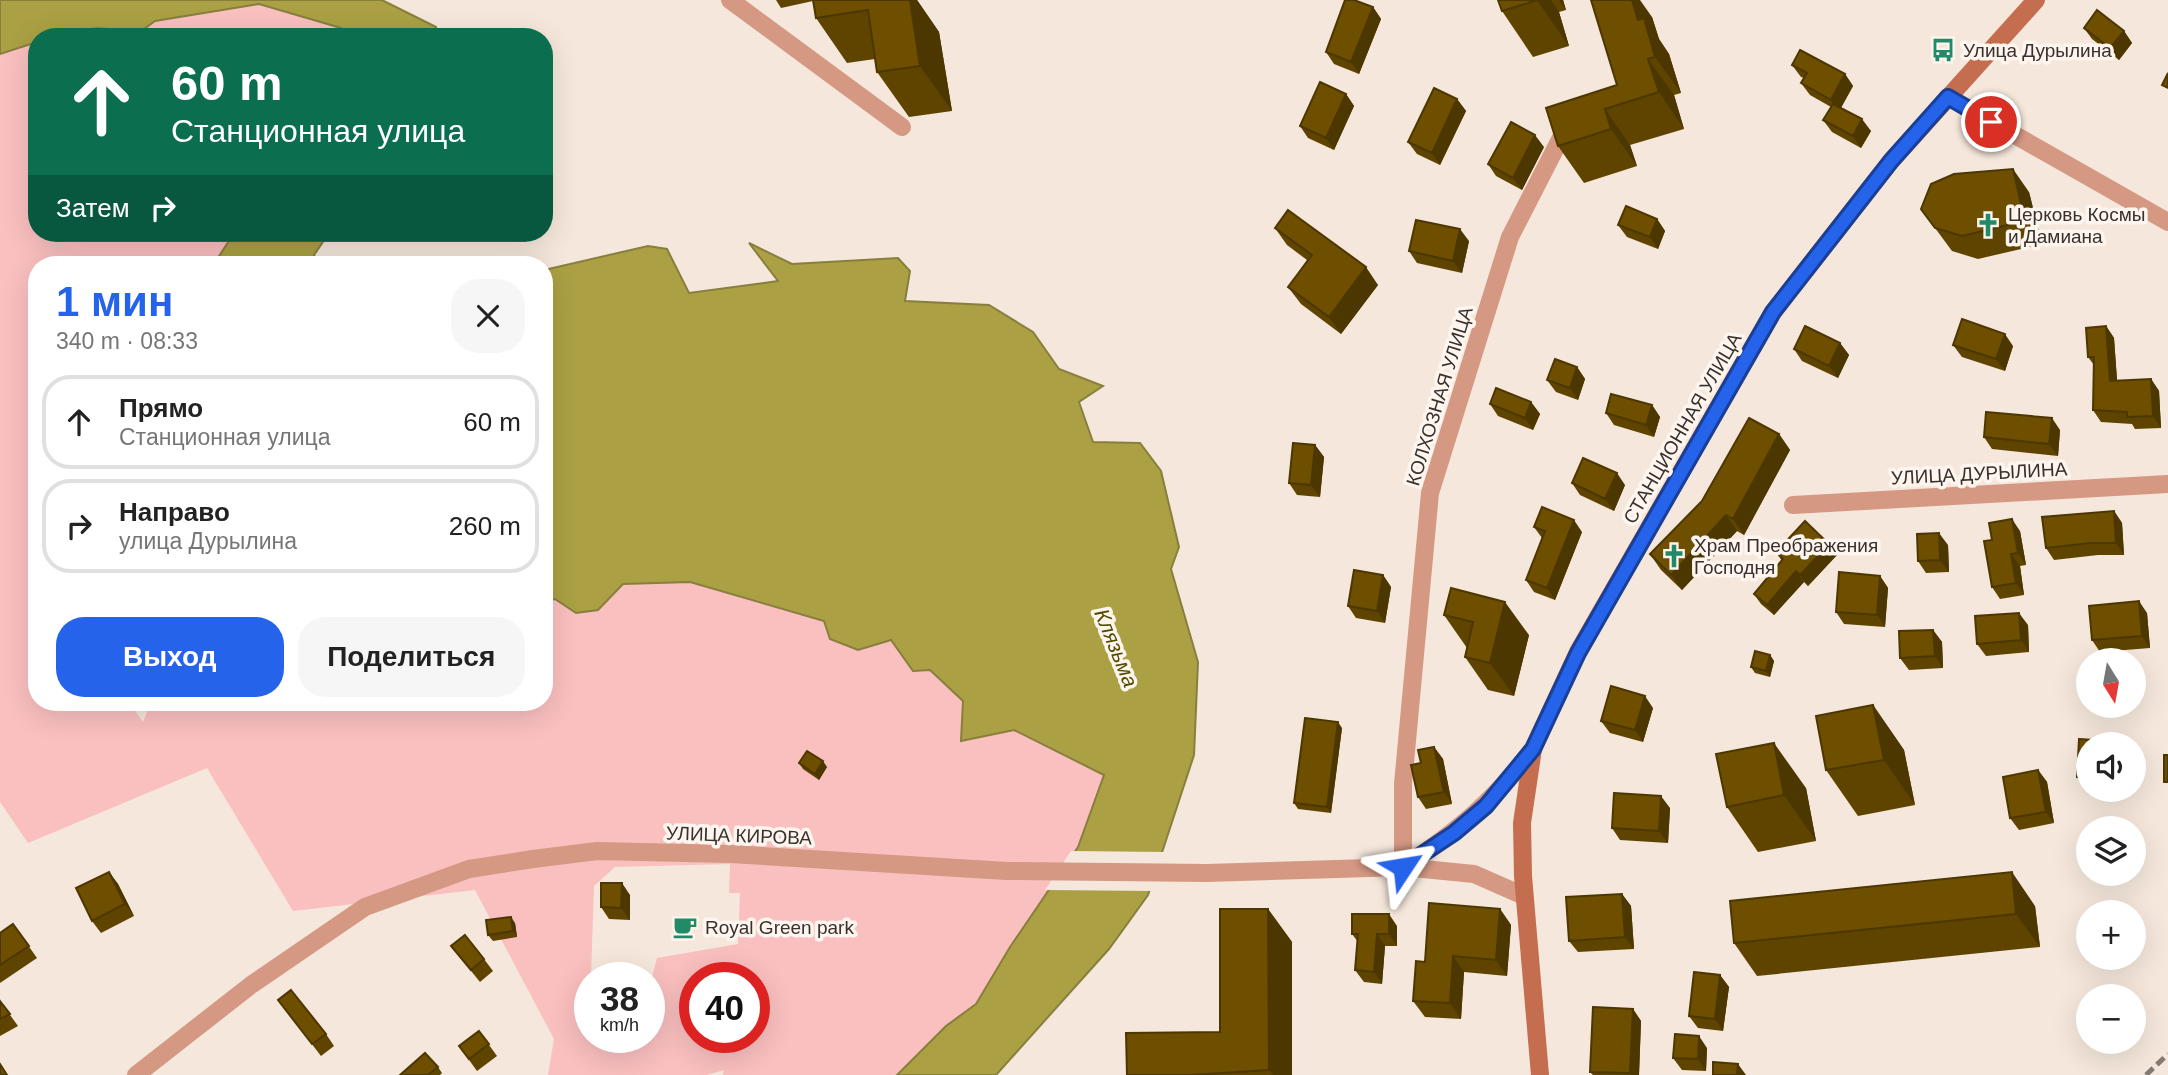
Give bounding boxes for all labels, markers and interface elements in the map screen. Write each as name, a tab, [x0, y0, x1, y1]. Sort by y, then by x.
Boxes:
bus stop icon: Улица Дурылина	[1929, 36, 1957, 64]
place label: Улица Дурылина	[1963, 40, 2112, 61]
icon: ahead	[56, 56, 147, 147]
text: 60 m	[171, 56, 283, 110]
pin	[1961, 92, 2021, 152]
icon: arrive	[1972, 103, 2010, 141]
text: Станционная улица	[171, 113, 465, 149]
icon: right	[144, 189, 182, 227]
text: Затем	[56, 193, 130, 223]
place label: Церковь Космы и Дамиана	[2008, 204, 2145, 247]
church icon: Церковь Космы и Дамиана	[1974, 211, 2002, 239]
text: 1 мин	[56, 278, 173, 325]
button: close	[451, 279, 525, 353]
street label: КОЛХОЗНАЯ УЛИЦА	[1402, 304, 1477, 488]
text: 340 m · 08:33	[56, 328, 198, 354]
street label: СТАНЦИОННАЯ УЛИЦА	[1619, 329, 1746, 527]
text: Прямо	[119, 393, 203, 423]
icon: ahead	[60, 403, 98, 441]
text: 60 m	[463, 407, 521, 437]
text: Станционная улица	[119, 424, 330, 450]
street label: УЛИЦА ДУРЫЛИНА	[1890, 458, 2068, 489]
text: Направо	[119, 497, 230, 527]
icon: right	[60, 507, 98, 545]
text: 260 m	[449, 511, 521, 541]
text: улица Дурылина	[119, 528, 297, 554]
place label: Храм Преображения Господня	[1694, 535, 1878, 578]
church icon: Храм Преображения Господня	[1660, 542, 1688, 570]
water label: Клязьма	[1090, 605, 1143, 690]
button: Выход	[56, 617, 284, 697]
button: Поделиться	[298, 617, 525, 697]
north arrow	[2076, 648, 2146, 718]
map controls	[2076, 648, 2146, 1054]
button: sound	[2076, 732, 2146, 802]
button: layers	[2076, 816, 2146, 886]
street label: УЛИЦА КИРОВА	[666, 822, 813, 849]
position arrow	[1366, 830, 1440, 904]
button: +	[2076, 900, 2146, 970]
cafe icon: Royal Green park	[671, 913, 699, 941]
place label: Royal Green park	[705, 917, 854, 938]
speed limit sign: 40	[679, 962, 770, 1053]
text: 38	[600, 979, 639, 1018]
button: −	[2076, 984, 2146, 1054]
text: km/h	[600, 1015, 639, 1035]

